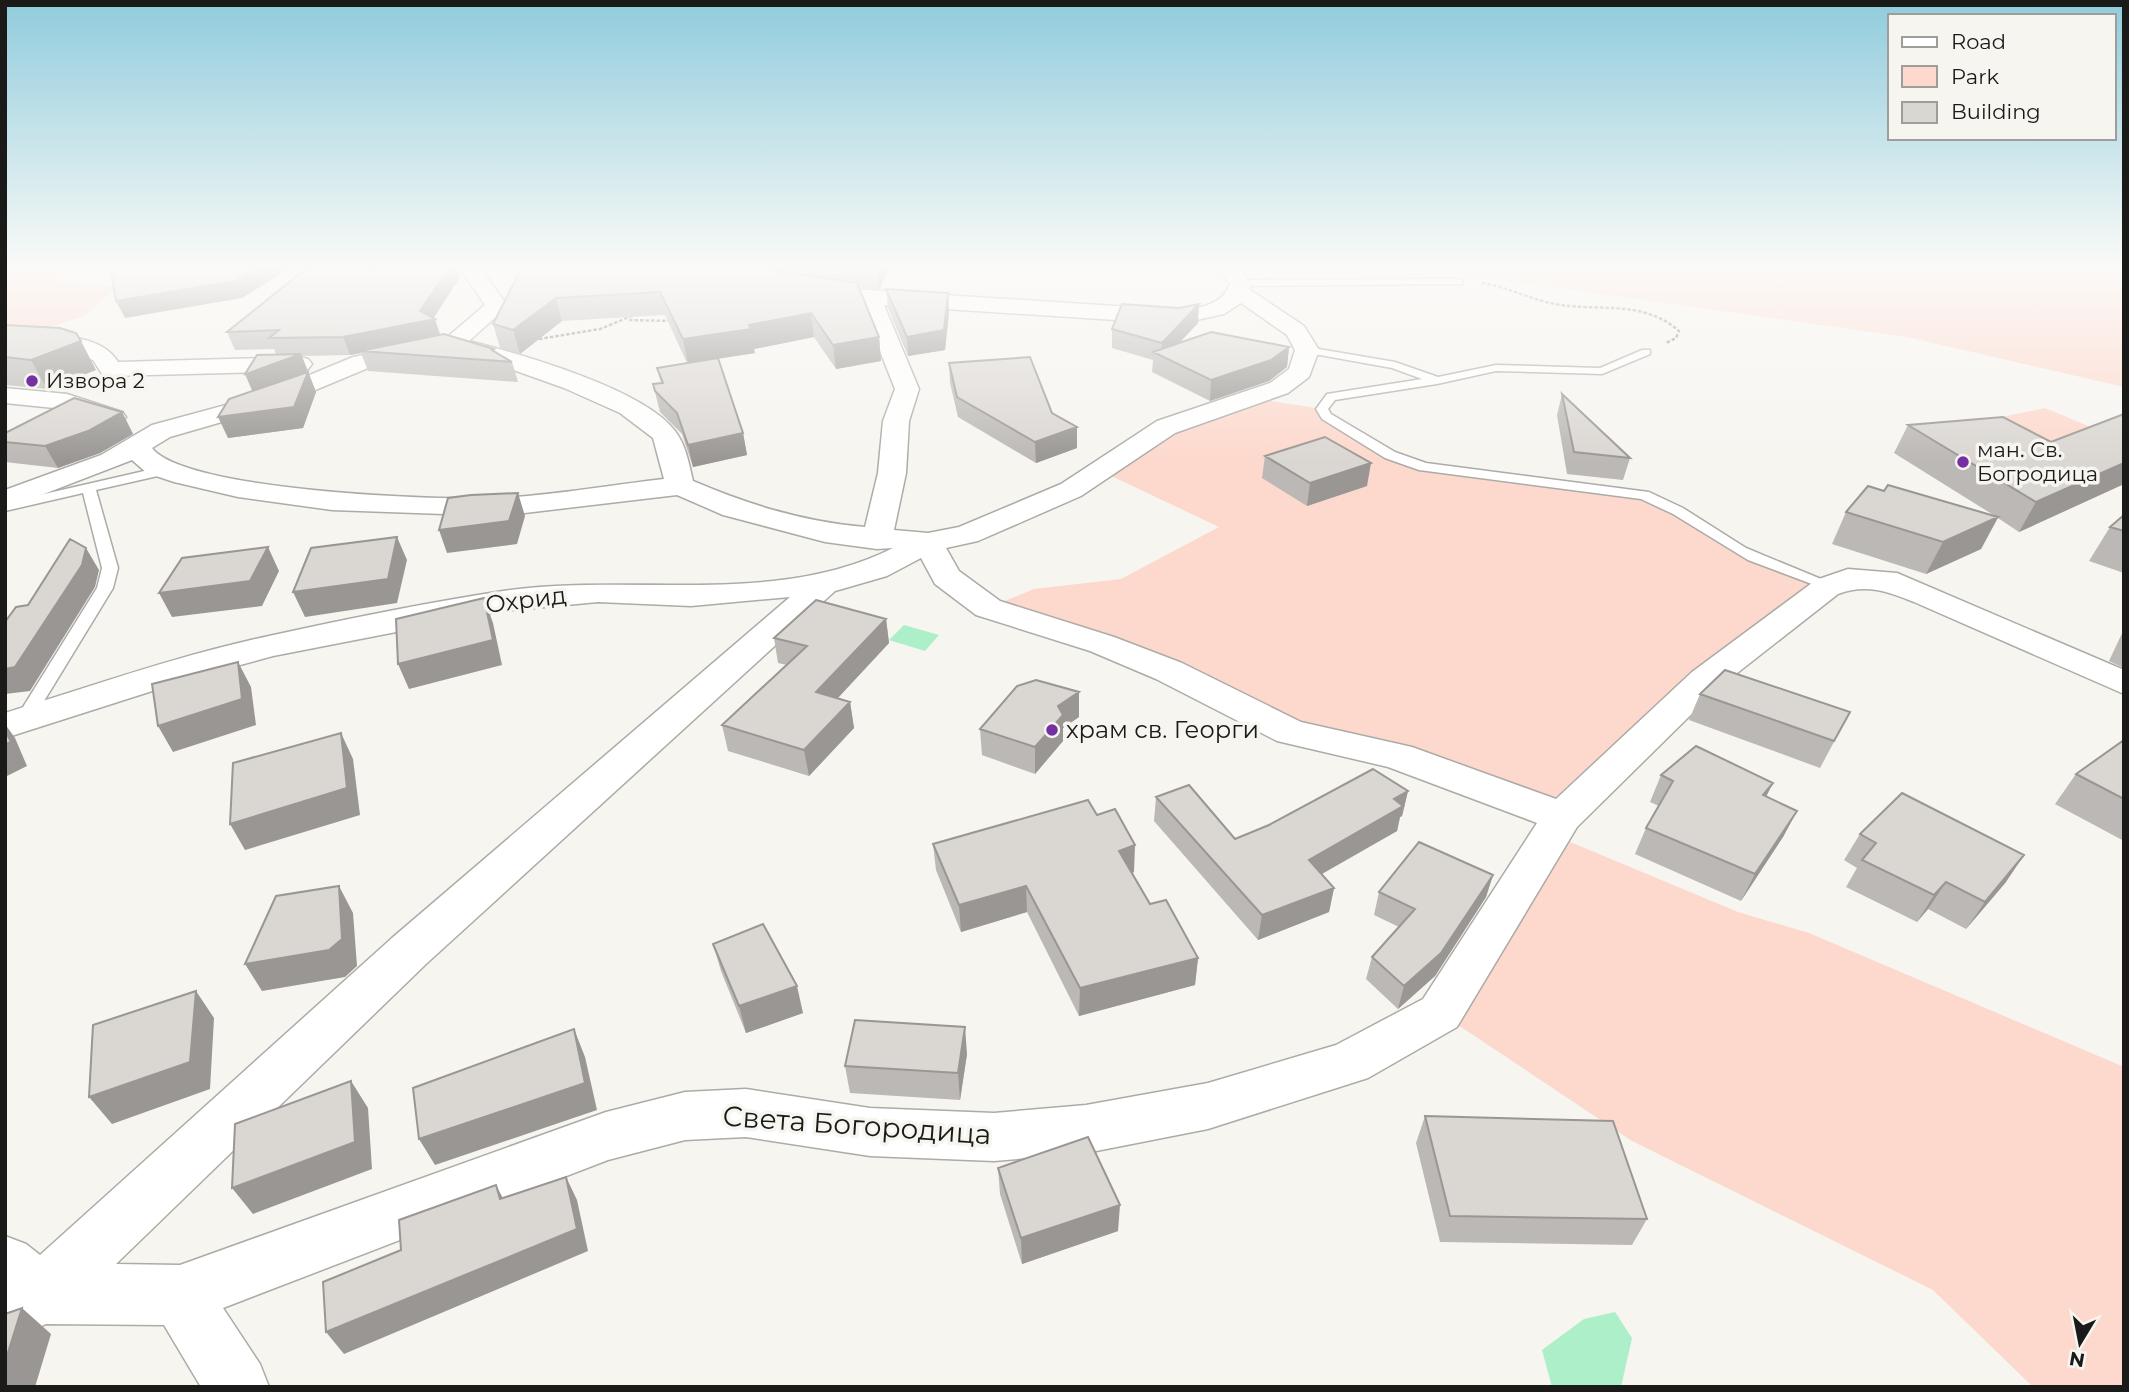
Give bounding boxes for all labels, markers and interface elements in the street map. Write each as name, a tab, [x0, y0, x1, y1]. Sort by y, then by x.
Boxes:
legend	[1888, 14, 2115, 140]
text: Road	[1951, 29, 2006, 54]
text: Park	[1951, 64, 1999, 89]
text: Building	[1951, 99, 2041, 124]
place label: Извора 2	[46, 368, 145, 393]
marker: Извора 2	[24, 373, 40, 389]
place label: ман. Св. Богродица	[1977, 437, 2098, 486]
marker: ман. Св. Богродица	[1955, 454, 1971, 470]
street label: Охрид	[484, 580, 568, 619]
place label: храм св. Георги	[1066, 715, 1259, 744]
marker: храм св. Георги	[1044, 722, 1060, 738]
street label: Света Богородица	[722, 1099, 992, 1151]
north arrow	[2045, 1308, 2115, 1378]
text: N	[2068, 1347, 2087, 1372]

